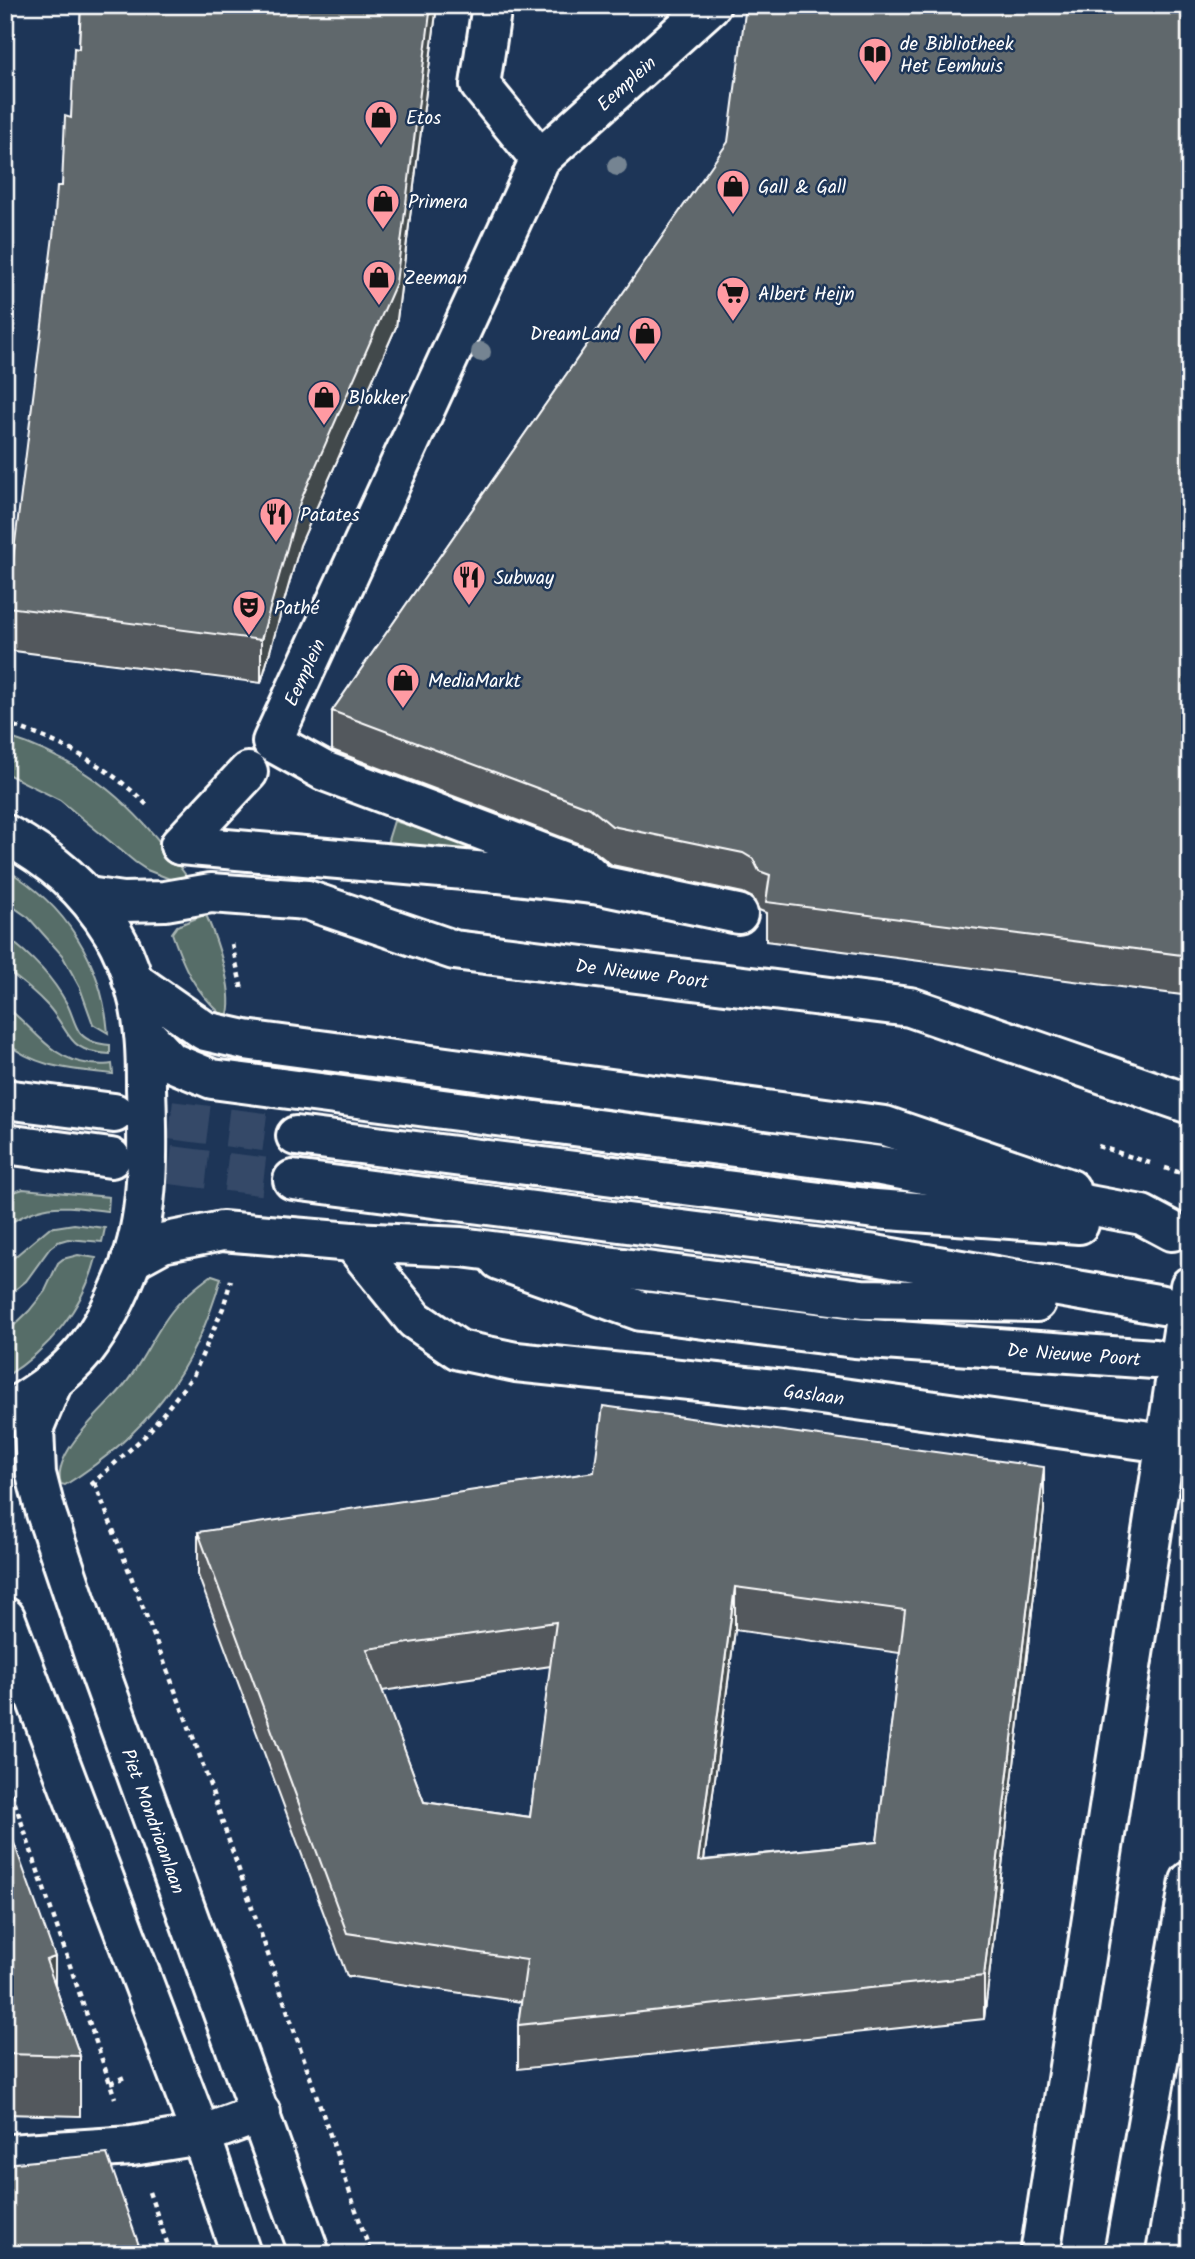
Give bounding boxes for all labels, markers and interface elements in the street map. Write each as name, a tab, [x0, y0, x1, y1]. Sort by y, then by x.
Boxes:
place label: de Bibliotheek Het Eemhuis	[900, 30, 1014, 82]
library icon: de Bibliotheek Het Eemhuis	[856, 35, 894, 84]
street label: Eemplein	[591, 49, 664, 120]
shop icon: Etos	[362, 98, 400, 147]
place label: Etos	[406, 104, 441, 134]
shop icon: Gall & Gall	[714, 167, 752, 216]
place label: Gall & Gall	[758, 173, 847, 203]
shop icon: Primera	[364, 182, 402, 231]
place label: Primera	[408, 188, 468, 218]
shop icon: Zeeman	[360, 258, 398, 307]
place label: Zeeman	[404, 264, 467, 294]
supermarket icon: Albert Heijn	[714, 274, 752, 323]
place label: Albert Heijn	[758, 280, 855, 310]
shop icon: DreamLand	[626, 314, 664, 363]
place label: DreamLand	[530, 320, 621, 350]
shop icon: Blokker	[305, 378, 343, 427]
place label: Blokker	[348, 384, 408, 414]
restaurant icon: Patates	[257, 495, 295, 544]
place label: Patates	[300, 501, 360, 531]
restaurant icon: Subway	[450, 558, 488, 607]
place label: Subway	[494, 564, 555, 594]
theatre icon: Pathé	[230, 588, 268, 637]
place label: Pathé	[274, 594, 320, 624]
street label: Eemplein	[277, 634, 335, 712]
shop icon: MediaMarkt	[384, 661, 422, 710]
place label: MediaMarkt	[428, 667, 522, 697]
street label: De Nieuwe Poort	[574, 952, 711, 998]
street label: De Nieuwe Poort	[1006, 1336, 1142, 1376]
street label: Gaslaan	[781, 1377, 846, 1415]
street label: Piet Mondriaanlaan	[112, 1745, 192, 1899]

